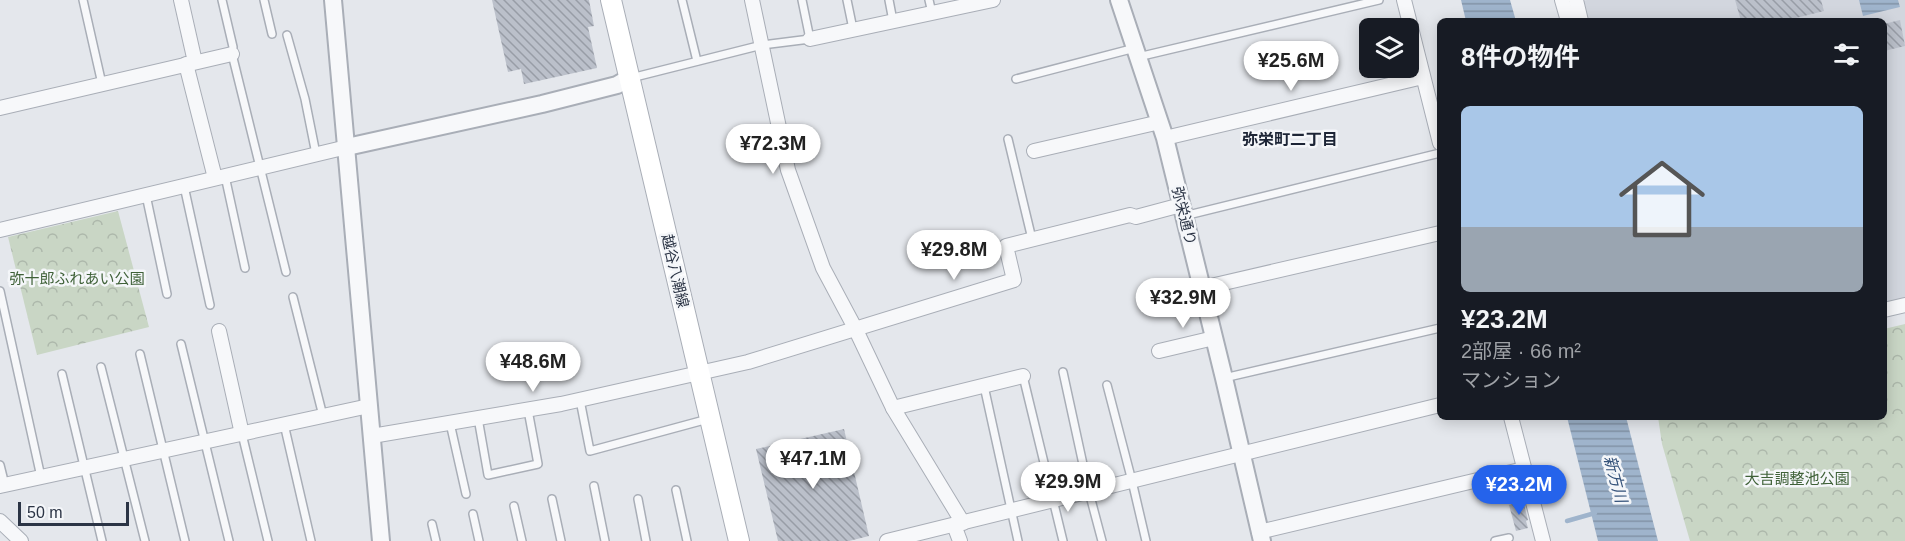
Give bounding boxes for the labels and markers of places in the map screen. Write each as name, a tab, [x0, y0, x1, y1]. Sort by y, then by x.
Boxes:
pin: ¥25.6M	[1242, 41, 1340, 92]
pin: ¥72.3M	[724, 124, 822, 175]
pin: ¥29.8M	[905, 230, 1003, 281]
pin: ¥32.9M	[1134, 278, 1232, 329]
pin: ¥48.6M	[484, 342, 582, 393]
pin: ¥47.1M	[764, 439, 862, 490]
pin: ¥29.9M	[1019, 462, 1117, 513]
pin: ¥23.2M	[1470, 465, 1568, 516]

